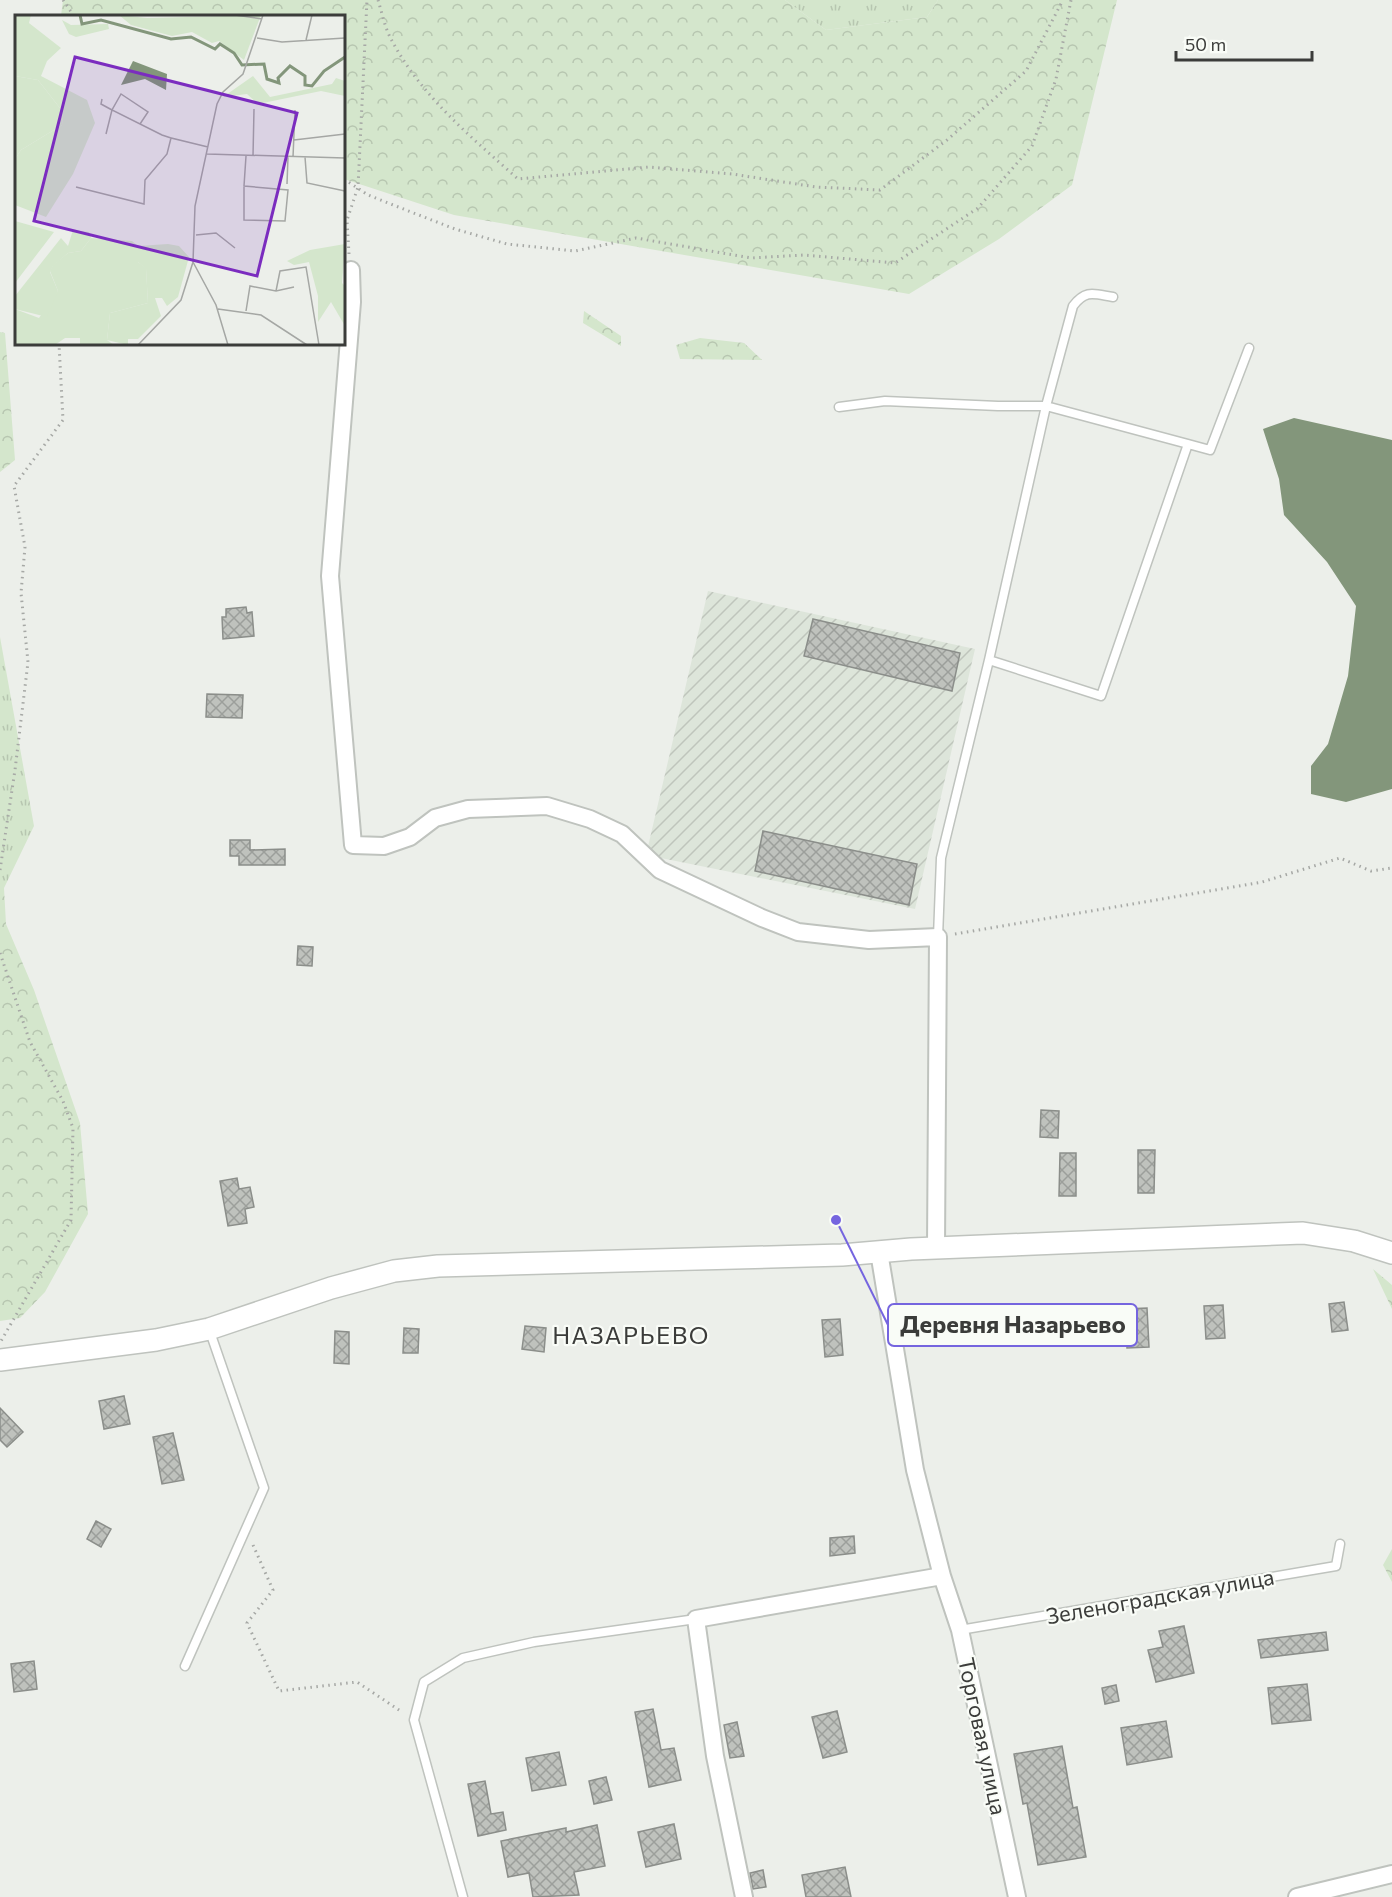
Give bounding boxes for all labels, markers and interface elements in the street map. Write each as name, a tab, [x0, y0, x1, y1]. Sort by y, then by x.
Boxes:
inset map	[15, 15, 345, 345]
scale bar	[1176, 24, 1312, 62]
text: 50 m	[1185, 33, 1226, 55]
callout: Деревня Назарьево	[888, 1304, 1137, 1346]
text: Деревня Назарьево	[900, 1309, 1126, 1338]
district label: НАЗАРЬЕВО	[552, 1320, 710, 1349]
street label: Зеленоградская улица	[1044, 1563, 1276, 1629]
street label: Торговая улица	[953, 1655, 1013, 1817]

